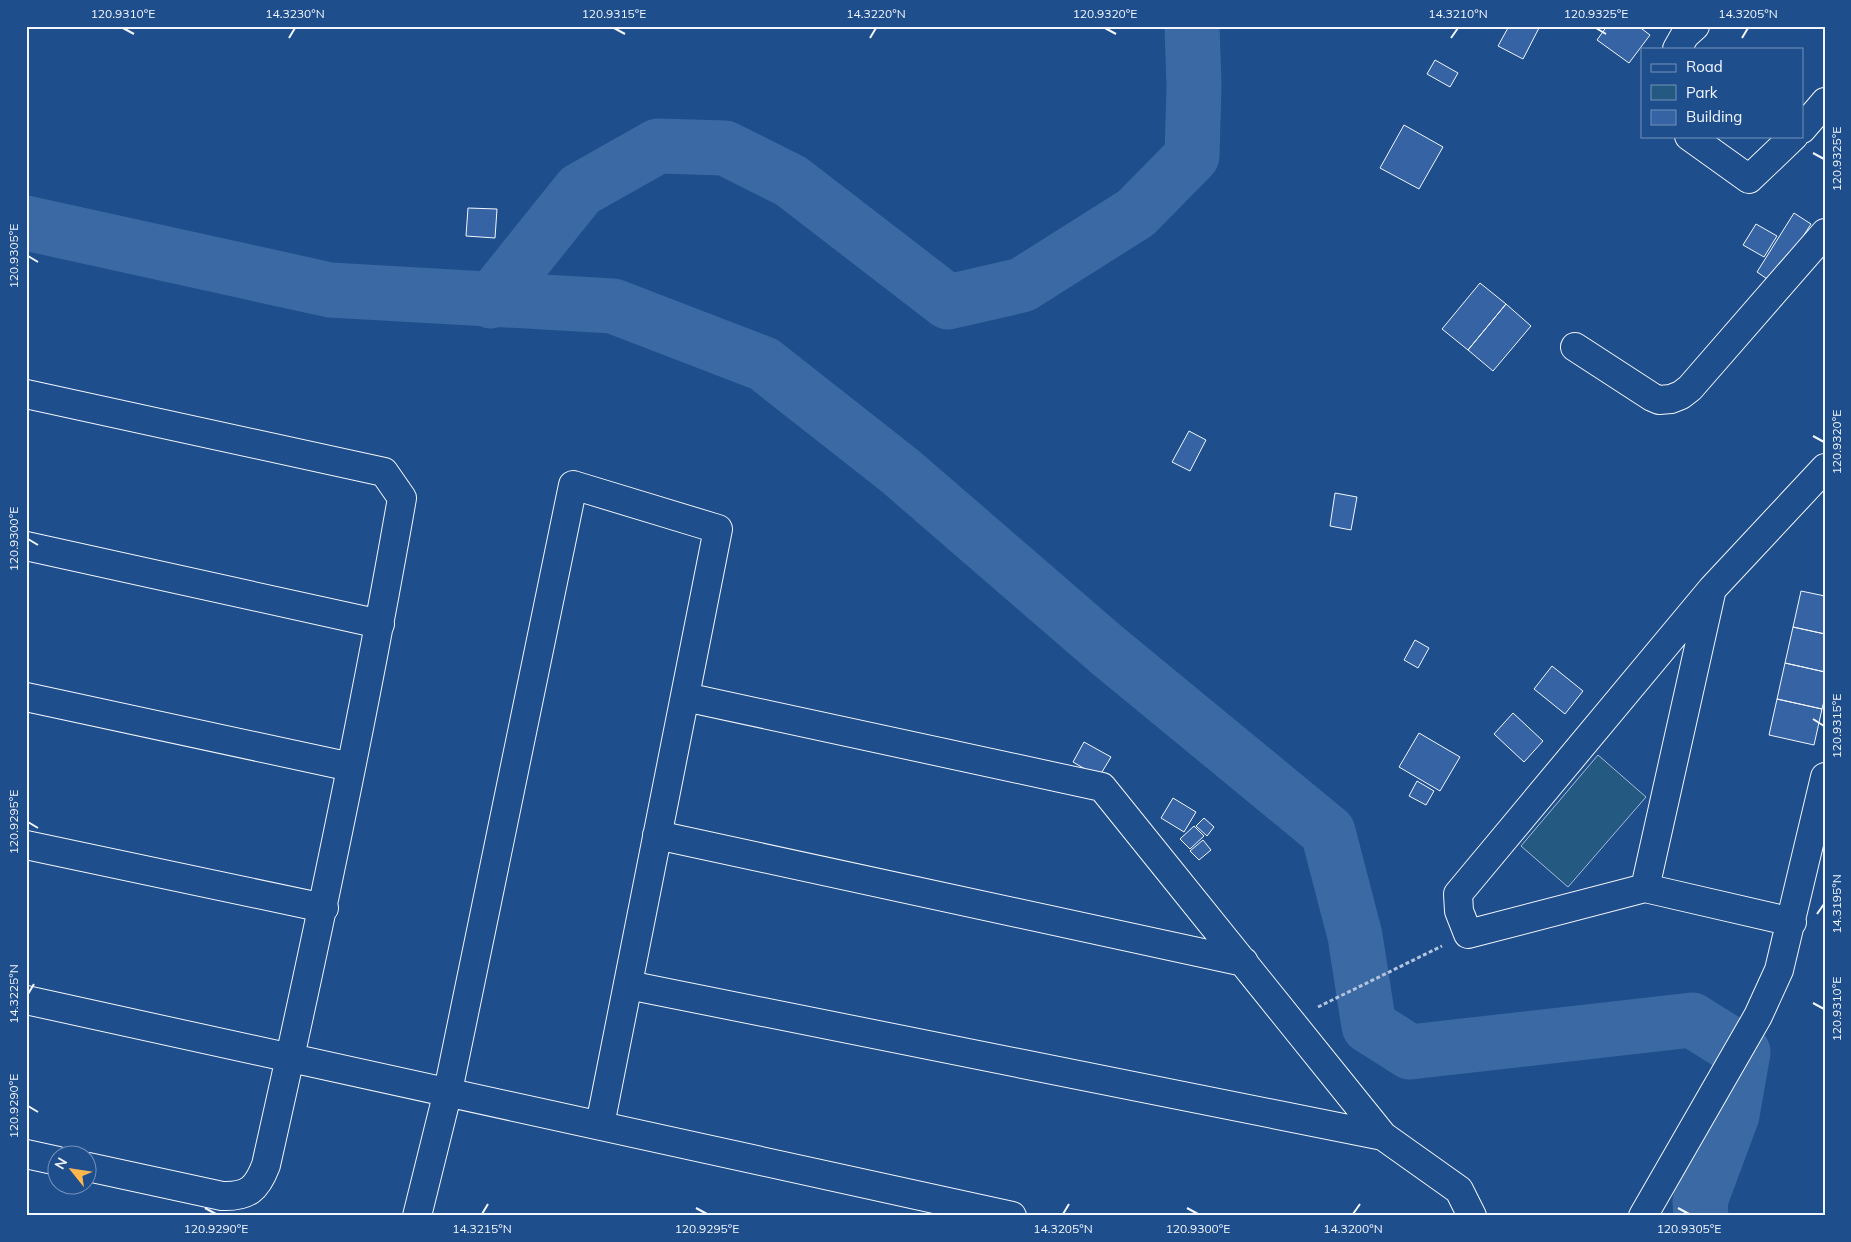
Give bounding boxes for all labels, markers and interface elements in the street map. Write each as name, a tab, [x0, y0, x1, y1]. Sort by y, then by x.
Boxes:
text: 120.9310°E	[91, 6, 155, 21]
text: 14.3230°N	[265, 6, 325, 21]
text: 120.9315°E	[582, 6, 646, 21]
text: 14.3220°N	[846, 6, 906, 21]
text: 120.9320°E	[1073, 6, 1137, 21]
text: 14.3210°N	[1428, 6, 1488, 21]
text: 120.9325°E	[1564, 6, 1628, 21]
text: 14.3205°N	[1718, 6, 1778, 21]
legend	[1641, 48, 1804, 138]
text: Road	[1686, 57, 1723, 76]
text: Park	[1686, 83, 1718, 102]
text: Building	[1686, 107, 1742, 126]
text: 120.9325°E	[1829, 127, 1844, 191]
text: 120.9305°E	[6, 224, 21, 288]
text: 120.9320°E	[1829, 410, 1844, 474]
text: 120.9300°E	[6, 507, 21, 571]
text: 120.9315°E	[1829, 694, 1844, 758]
text: 120.9295°E	[6, 790, 21, 854]
text: 14.3195°N	[1829, 874, 1844, 934]
text: 14.3225°N	[6, 964, 21, 1024]
text: 120.9310°E	[1829, 977, 1844, 1041]
text: 120.9290°E	[6, 1074, 21, 1138]
north arrow	[48, 1144, 98, 1194]
text: N	[50, 1154, 71, 1173]
text: 120.9290°E	[184, 1221, 248, 1236]
text: 14.3215°N	[452, 1221, 512, 1236]
text: 120.9295°E	[675, 1221, 739, 1236]
text: 14.3205°N	[1033, 1221, 1093, 1236]
text: 120.9300°E	[1166, 1221, 1230, 1236]
text: 14.3200°N	[1323, 1221, 1383, 1236]
text: 120.9305°E	[1657, 1221, 1721, 1236]

